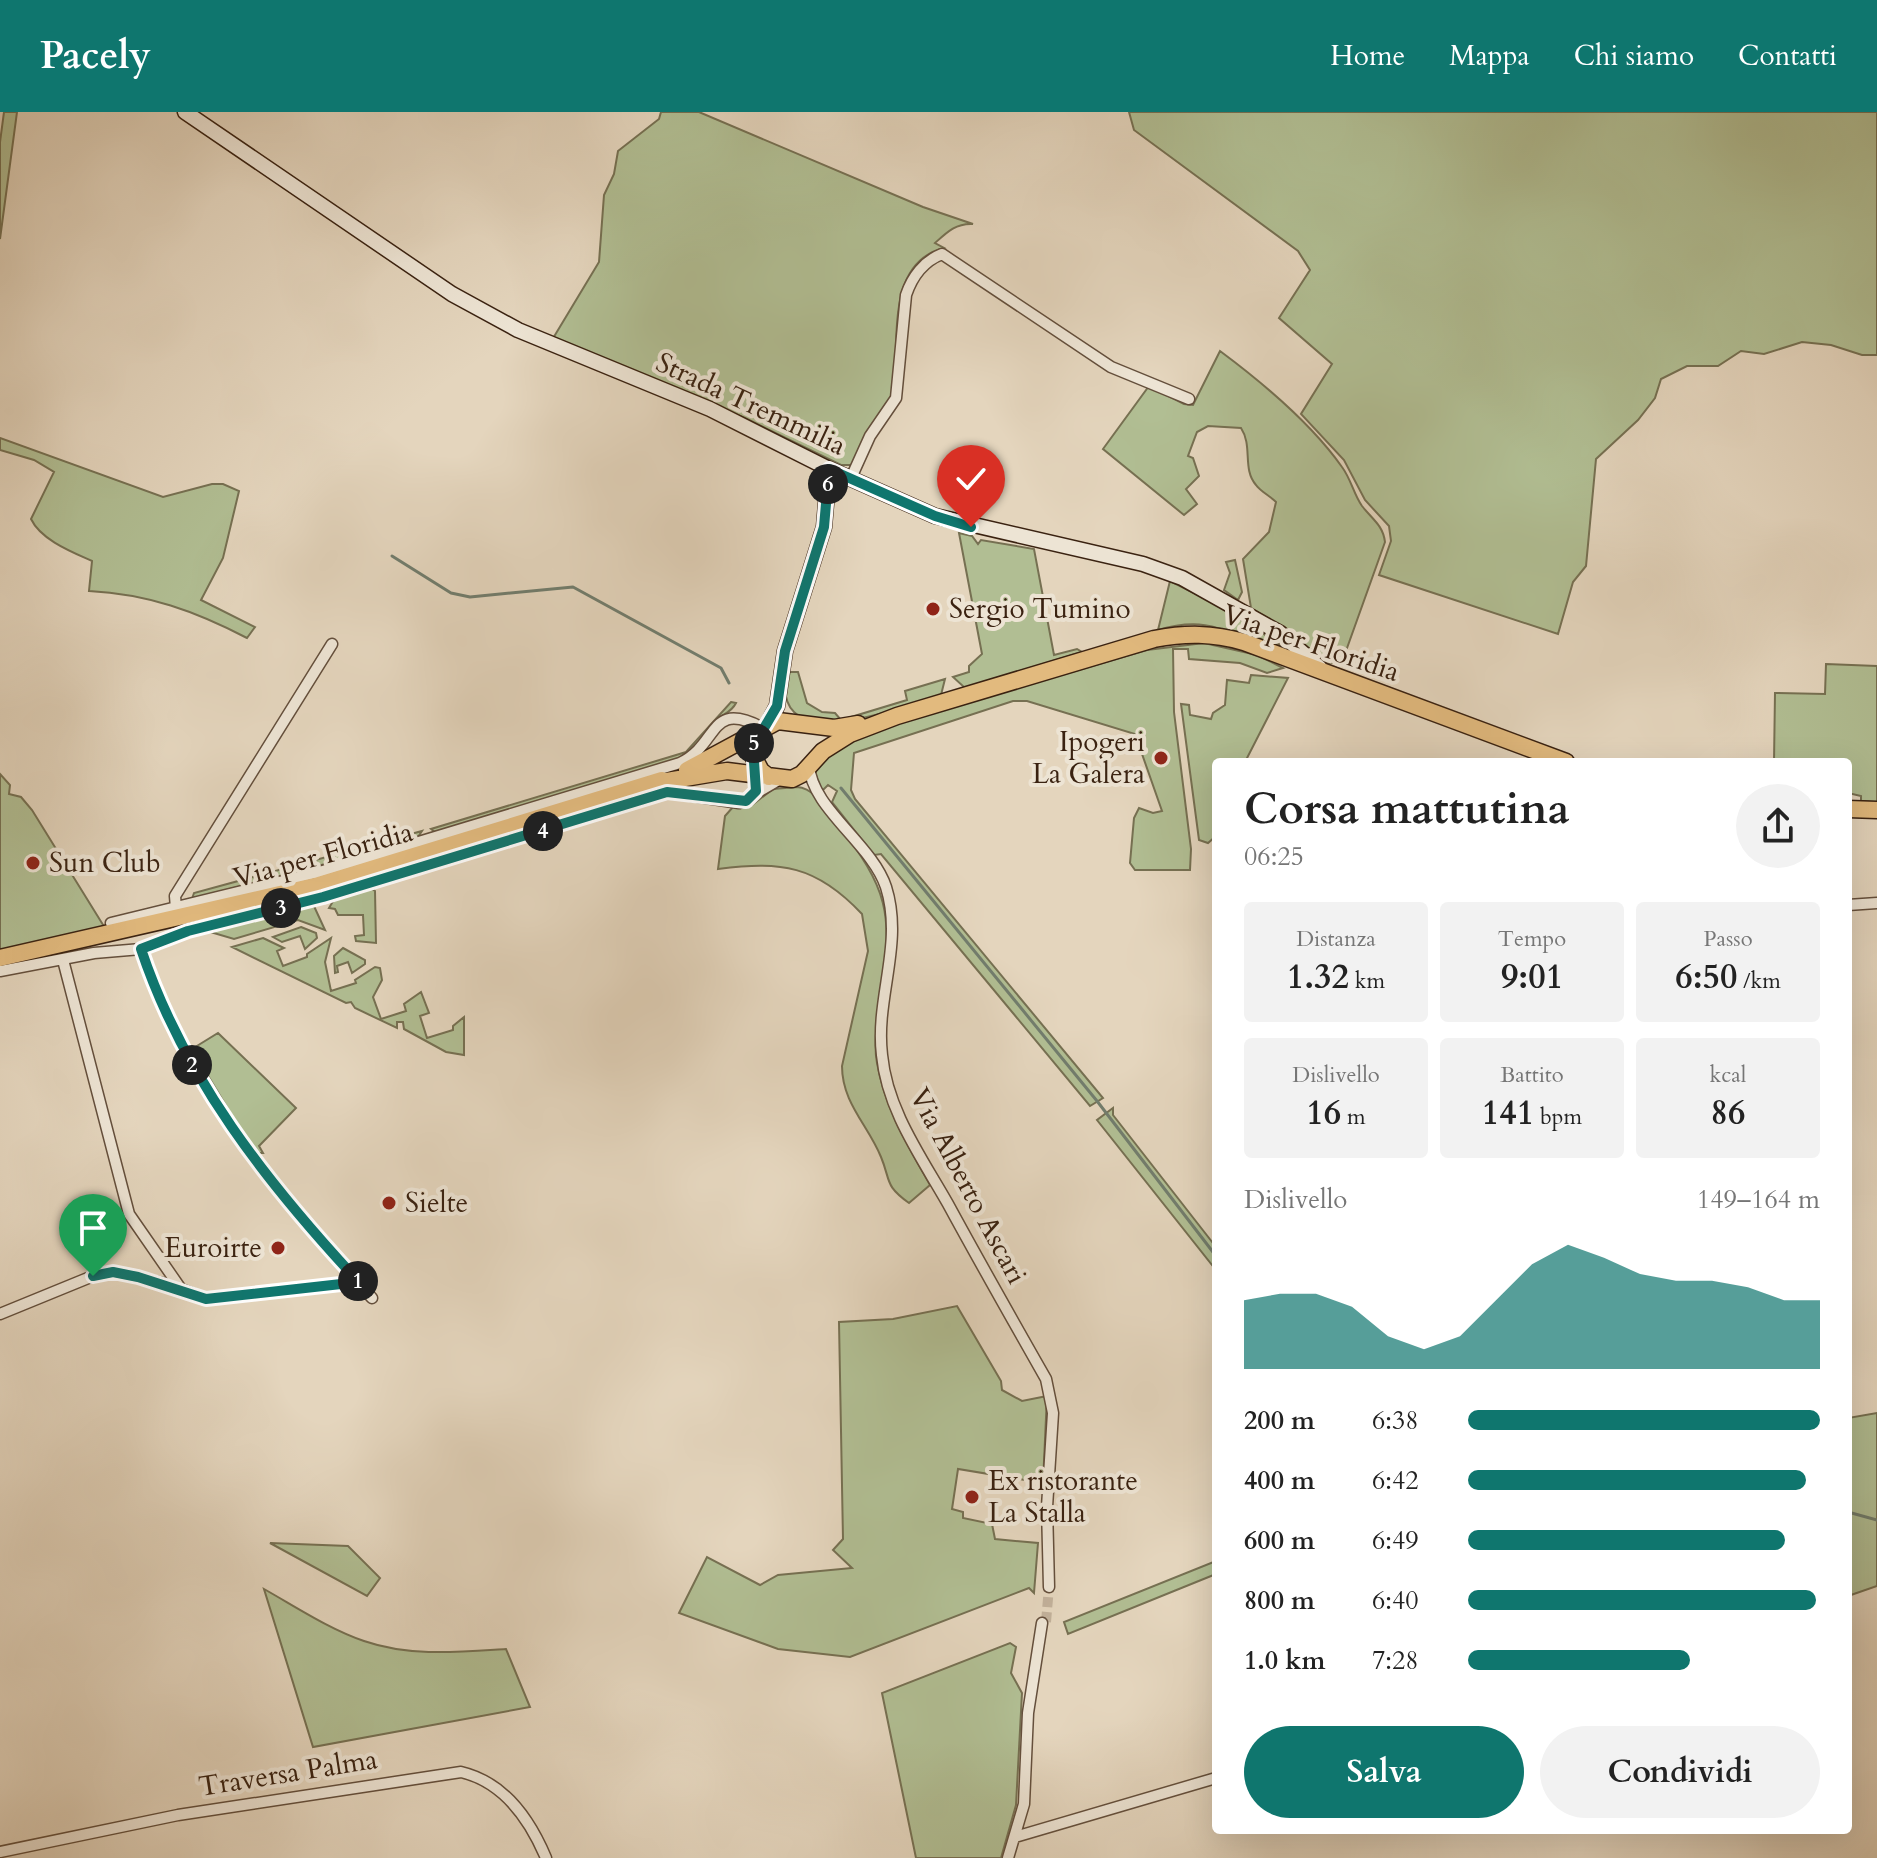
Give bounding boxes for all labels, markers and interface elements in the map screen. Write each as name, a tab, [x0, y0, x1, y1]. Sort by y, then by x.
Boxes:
text: Pacely	[40, 30, 151, 82]
text: Home	[1330, 37, 1405, 75]
text: Mappa	[1449, 37, 1530, 75]
text: Chi siamo	[1574, 37, 1694, 75]
text: Contatti	[1738, 37, 1837, 75]
street label: Strada Tremmilia	[650, 343, 852, 465]
pin	[937, 445, 1005, 527]
icon: check	[949, 457, 993, 501]
pin: 6	[808, 464, 848, 504]
text: 6	[822, 469, 834, 499]
place label: Sergio Tumino	[949, 590, 1131, 628]
street label: Via per Floridia	[1218, 595, 1404, 691]
marker: Sergio Tumino	[924, 600, 942, 618]
pin: 5	[734, 723, 774, 763]
place label: Ipogeri La Galera	[1032, 723, 1145, 793]
text: 5	[748, 728, 760, 758]
marker: Ipogeri La Galera	[1152, 749, 1170, 767]
text: Corsa mattutina	[1244, 779, 1570, 839]
button: share	[1736, 784, 1820, 868]
pin: 4	[523, 811, 563, 851]
street label: Via per Floridia	[229, 813, 417, 897]
text: 4	[537, 816, 549, 846]
text: 06:25	[1244, 839, 1304, 874]
place label: Sun Club	[49, 844, 161, 882]
marker: Sun Club	[24, 854, 42, 872]
pin: 3	[261, 888, 301, 928]
text: 3	[275, 893, 287, 923]
text: Distanza	[1296, 924, 1376, 954]
text: Tempo	[1498, 924, 1566, 954]
text: Passo	[1703, 924, 1753, 954]
text: 1.32	[1287, 954, 1349, 1000]
text: 9:01	[1501, 954, 1563, 1000]
text: 6:50	[1675, 954, 1737, 1000]
text: km	[1349, 966, 1385, 996]
text: /km	[1737, 966, 1781, 996]
pin: 2	[172, 1045, 212, 1085]
text: 2	[186, 1050, 198, 1080]
text: Dislivello	[1292, 1060, 1380, 1090]
text: Battito	[1500, 1060, 1564, 1090]
text: kcal	[1710, 1060, 1746, 1090]
street label: Via Alberto Ascari	[900, 1081, 1036, 1291]
text: 16	[1306, 1090, 1341, 1136]
text: 141	[1482, 1090, 1534, 1136]
text: 86	[1711, 1090, 1745, 1136]
text: m	[1341, 1102, 1366, 1132]
text: bpm	[1534, 1102, 1582, 1132]
text: Dislivello	[1244, 1182, 1347, 1217]
text: 149–164 m	[1697, 1182, 1820, 1217]
place label: Sielte	[405, 1184, 468, 1222]
pin	[59, 1194, 127, 1276]
marker: Sielte	[380, 1194, 398, 1212]
icon: arrive	[71, 1206, 115, 1250]
place label: Euroirte	[164, 1229, 262, 1267]
marker: Euroirte	[269, 1239, 287, 1257]
pin: 1	[338, 1261, 378, 1301]
text: 1	[352, 1266, 364, 1296]
text: 200 m	[1244, 1403, 1315, 1438]
text: 6:38	[1372, 1403, 1419, 1438]
place label: Ex ristorante La Stalla	[988, 1462, 1138, 1532]
text: 400 m	[1244, 1463, 1315, 1498]
text: 6:42	[1372, 1463, 1419, 1498]
marker: Ex ristorante La Stalla	[963, 1488, 981, 1506]
text: 600 m	[1244, 1523, 1315, 1558]
text: 6:49	[1372, 1523, 1419, 1558]
text: 800 m	[1244, 1583, 1315, 1618]
text: 6:40	[1372, 1583, 1419, 1618]
text: 1.0 km	[1244, 1643, 1325, 1678]
text: 7:28	[1372, 1643, 1419, 1678]
button: Salva	[1244, 1726, 1524, 1818]
button: Condividi	[1540, 1726, 1820, 1818]
street label: Traversa Palma	[196, 1740, 380, 1806]

